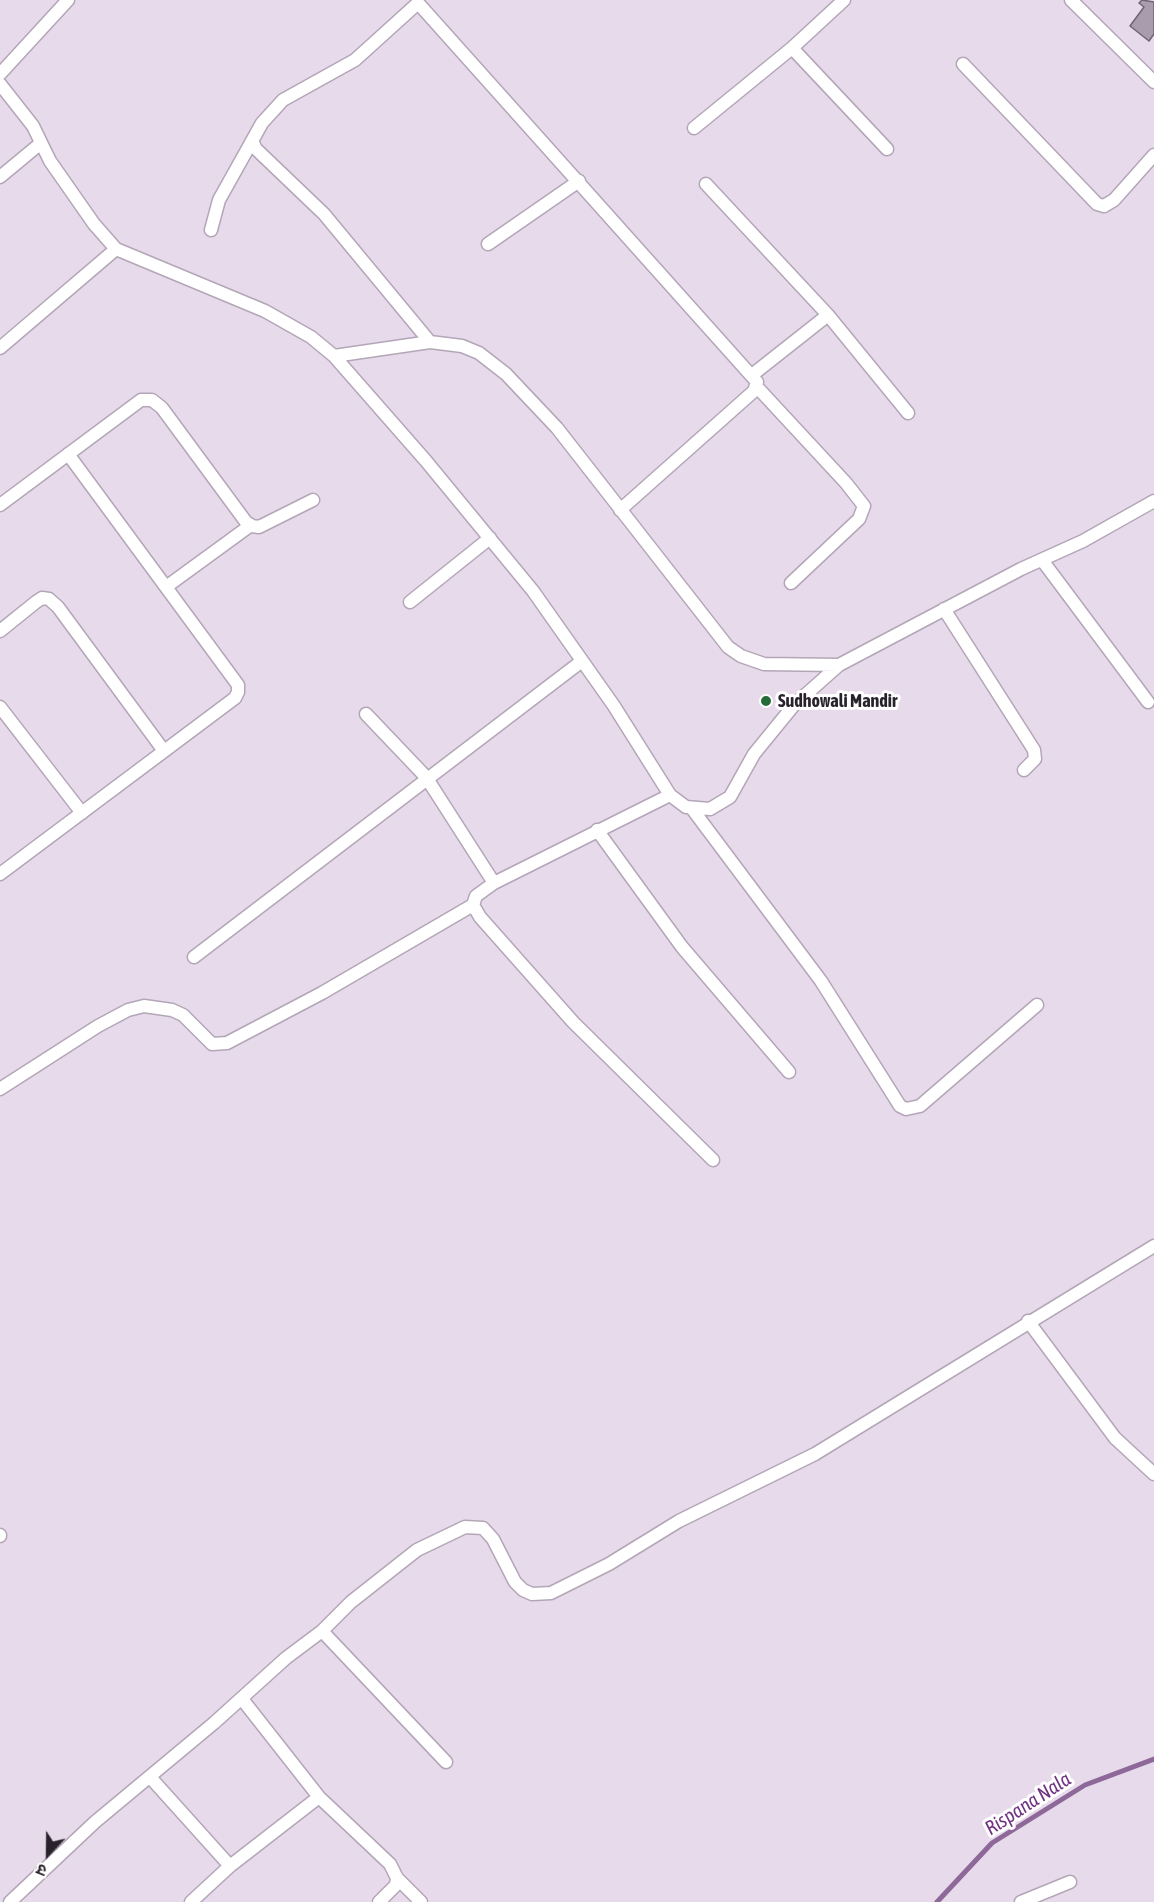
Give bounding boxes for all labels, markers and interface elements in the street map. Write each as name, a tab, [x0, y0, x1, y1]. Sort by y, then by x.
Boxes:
place label: Sudhowali Mandir	[778, 690, 897, 712]
marker: Sudhowali Mandir	[759, 694, 773, 708]
water label: Rispana Nala	[981, 1767, 1075, 1841]
north arrow	[18, 1824, 78, 1884]
text: उ	[34, 1861, 49, 1881]

